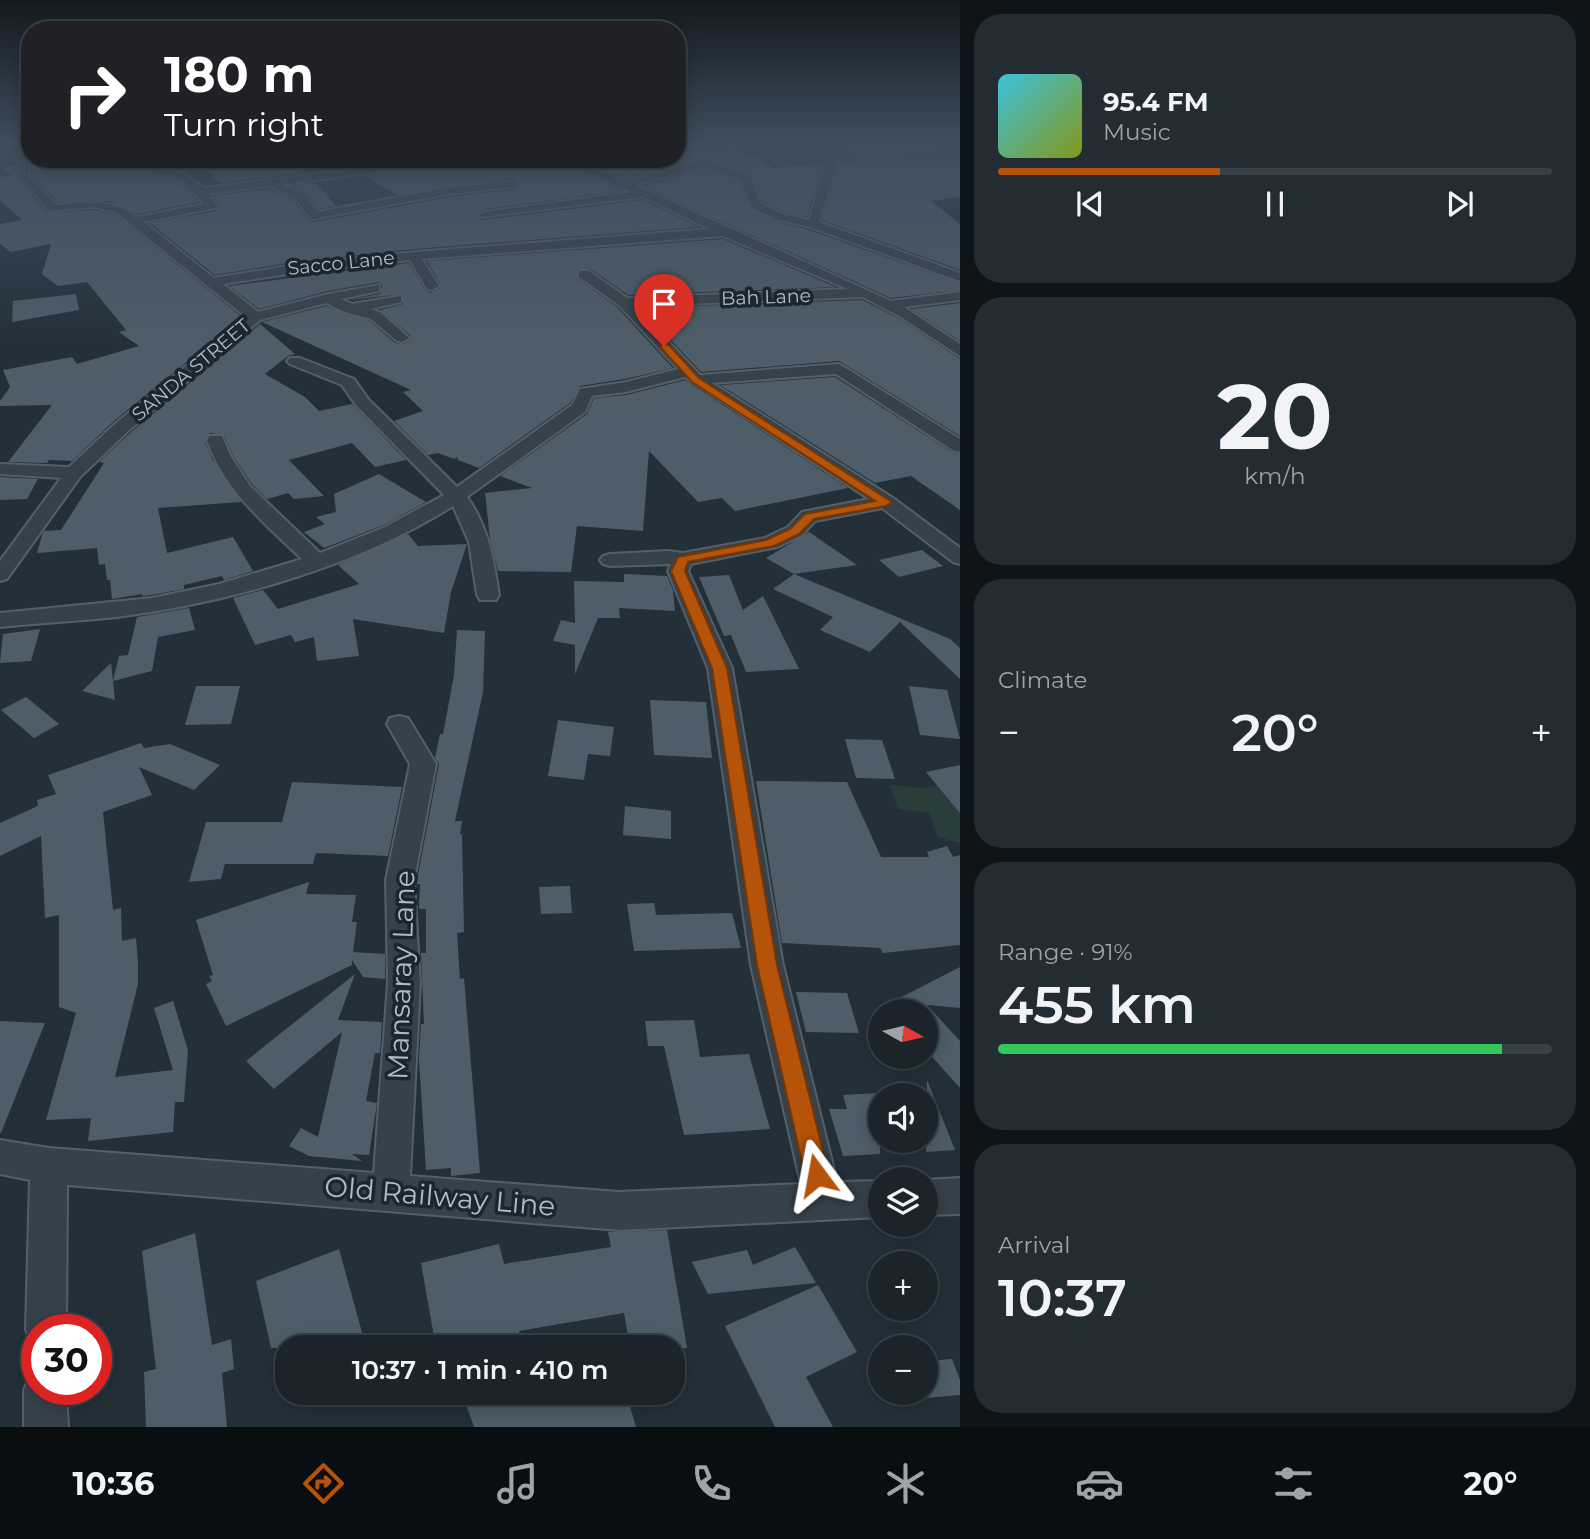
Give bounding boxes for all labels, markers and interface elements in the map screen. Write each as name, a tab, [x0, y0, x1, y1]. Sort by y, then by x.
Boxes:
text: 180 m	[164, 45, 314, 104]
icon: right	[49, 49, 140, 140]
text: 95.4 FM	[1103, 86, 1209, 118]
text: Turn right	[164, 105, 324, 144]
text: Music	[1103, 118, 1171, 146]
icon: previous	[1071, 185, 1109, 223]
icon: pause	[1256, 185, 1294, 223]
icon: next	[1441, 185, 1479, 223]
street label: Sacco Lane	[286, 246, 396, 280]
pin	[634, 274, 694, 346]
street label: Bah Lane	[721, 284, 811, 310]
icon: arrive	[645, 285, 683, 323]
street label: SANDA STREET	[127, 314, 255, 426]
text: 20	[1217, 361, 1333, 472]
text: km/h	[1244, 462, 1306, 490]
text: Climate	[998, 666, 1087, 694]
text: 20°	[1231, 701, 1319, 764]
text: −	[998, 709, 1020, 756]
text: +	[1530, 709, 1552, 756]
street label: Mansaray Lane	[380, 870, 422, 1080]
text: Range · 91%	[998, 938, 1133, 966]
text: 455 km	[998, 973, 1196, 1036]
north arrow	[868, 999, 938, 1069]
map controls	[868, 999, 938, 1405]
button: sound	[868, 1083, 938, 1153]
position arrow	[780, 1138, 854, 1212]
button: layers	[868, 1167, 938, 1237]
street label: Old Railway Line	[323, 1169, 557, 1223]
text: Arrival	[998, 1231, 1071, 1259]
button: +	[868, 1251, 938, 1321]
text: 10:37	[998, 1266, 1127, 1329]
speed limit sign: 30	[21, 1314, 112, 1405]
button: −	[868, 1335, 938, 1405]
text: 10:37 · 1 min · 410 m	[352, 1354, 608, 1386]
icon: directions	[299, 1459, 348, 1508]
icon: music	[493, 1459, 542, 1508]
icon: phone	[687, 1459, 736, 1508]
icon: climate	[881, 1459, 930, 1508]
icon: car	[1075, 1459, 1124, 1508]
icon: filters	[1269, 1459, 1318, 1508]
text: 10:36	[73, 1464, 154, 1503]
text: 20°	[1463, 1464, 1517, 1503]

